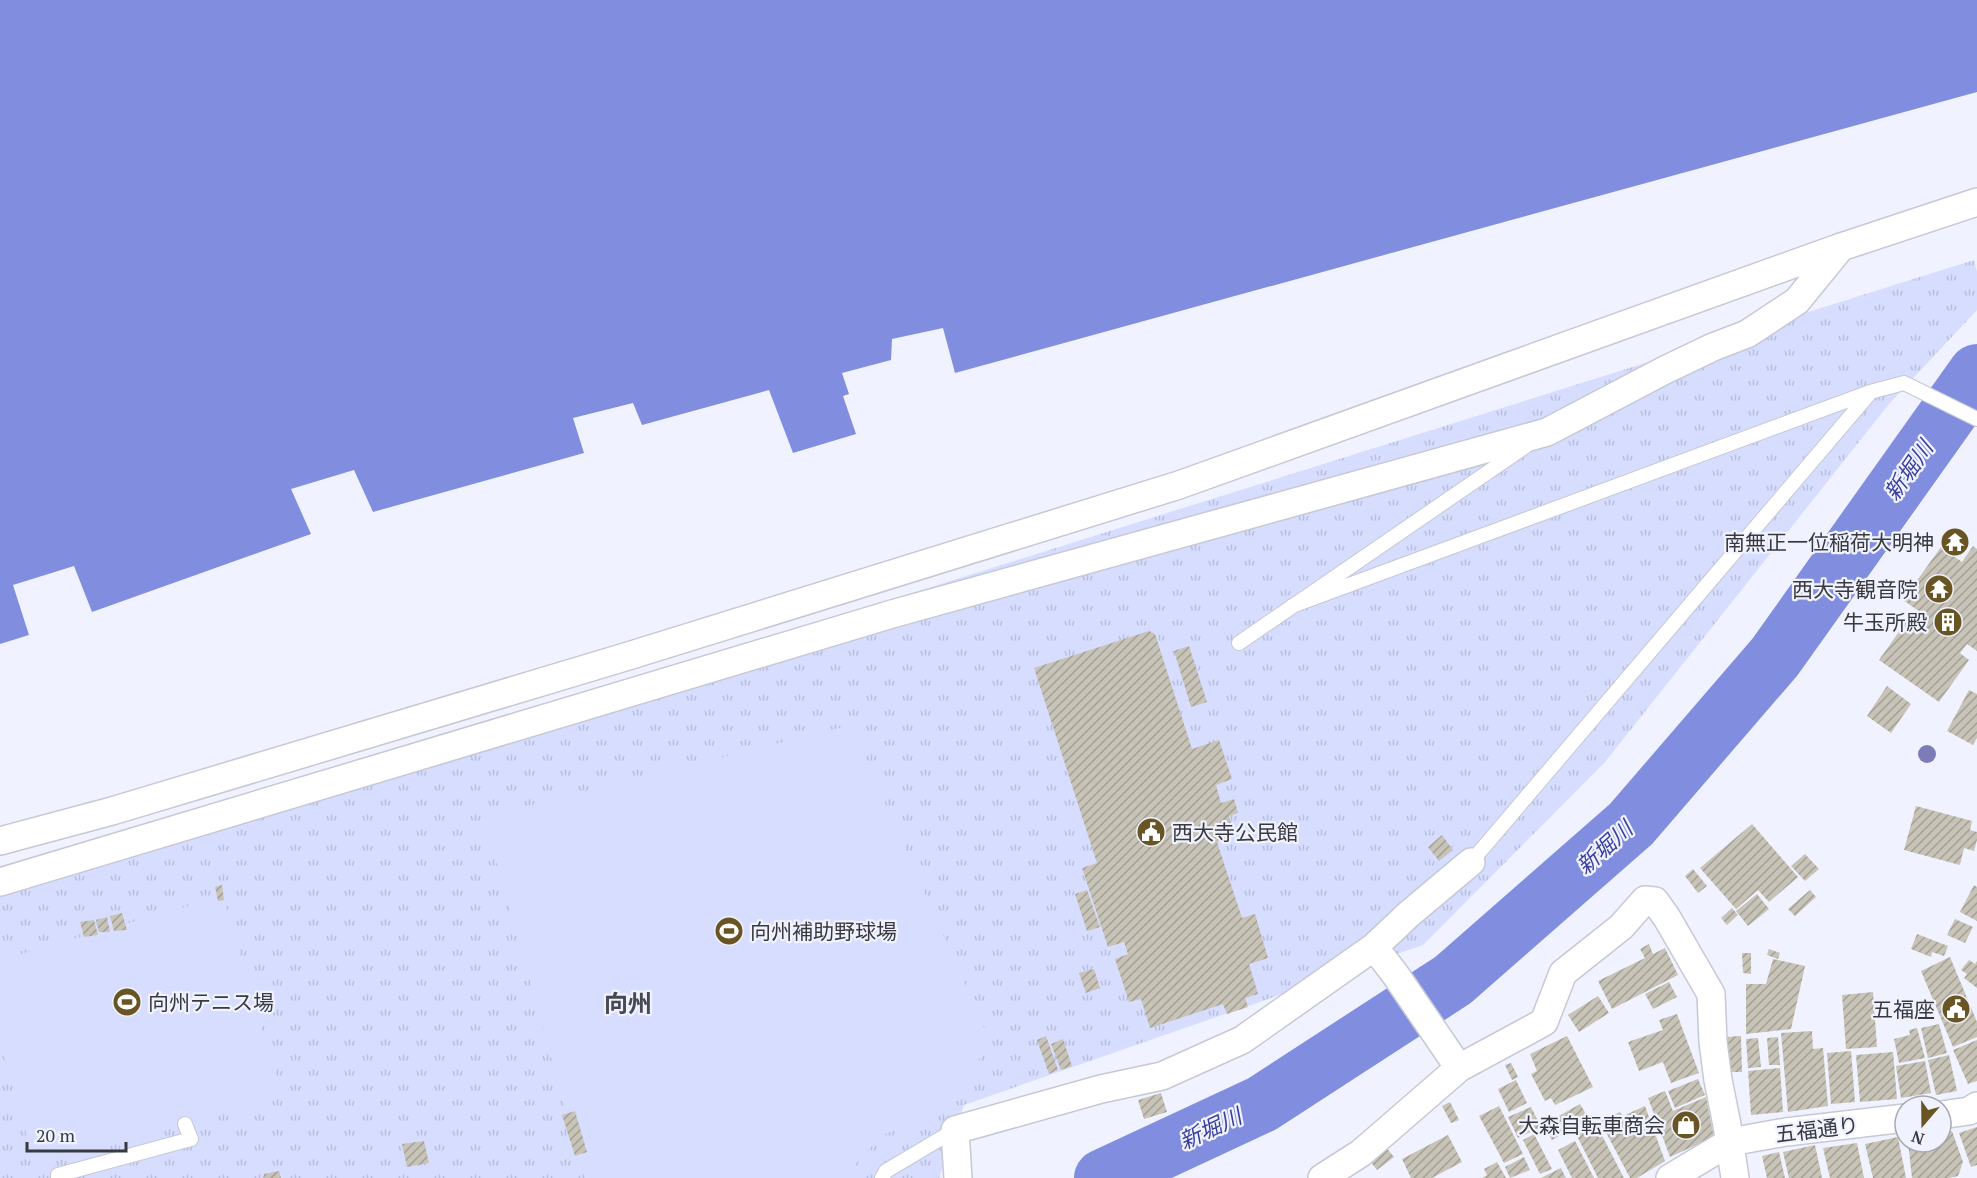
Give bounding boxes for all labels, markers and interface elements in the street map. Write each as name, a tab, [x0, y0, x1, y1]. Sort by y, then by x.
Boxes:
water label: 新堀川	[1877, 433, 1940, 505]
temple icon: 南無正一位稲荷大明神	[1939, 526, 1971, 558]
place label: 南無正一位稲荷大明神	[1724, 528, 1934, 556]
temple icon: 西大寺観音院	[1923, 573, 1955, 605]
place label: 西大寺観音院	[1792, 575, 1918, 603]
building icon: 牛玉所殿	[1932, 606, 1964, 638]
place label: 牛玉所殿	[1843, 608, 1927, 636]
water label: 新堀川	[1570, 813, 1640, 880]
public building icon: 西大寺公民館	[1135, 816, 1167, 848]
place label: 西大寺公民館	[1172, 818, 1298, 846]
sports icon: 向州補助野球場	[713, 915, 745, 947]
place label: 向州補助野球場	[750, 917, 897, 945]
sports icon: 向州テニス場	[111, 986, 143, 1018]
district label: 向州	[604, 987, 652, 1019]
place label: 向州テニス場	[148, 988, 274, 1016]
public building icon: 五福座	[1940, 993, 1972, 1025]
place label: 五福座	[1872, 995, 1935, 1023]
north arrow	[1893, 1094, 1953, 1154]
water label: 新堀川	[1174, 1100, 1248, 1155]
shop icon: 大森自転車商会	[1670, 1109, 1702, 1141]
street label: 五福通り	[1774, 1110, 1860, 1148]
place label: 大森自転車商会	[1518, 1111, 1665, 1139]
scale bar	[27, 1115, 126, 1153]
text: 20 m	[36, 1123, 76, 1147]
text: N	[1908, 1126, 1927, 1151]

